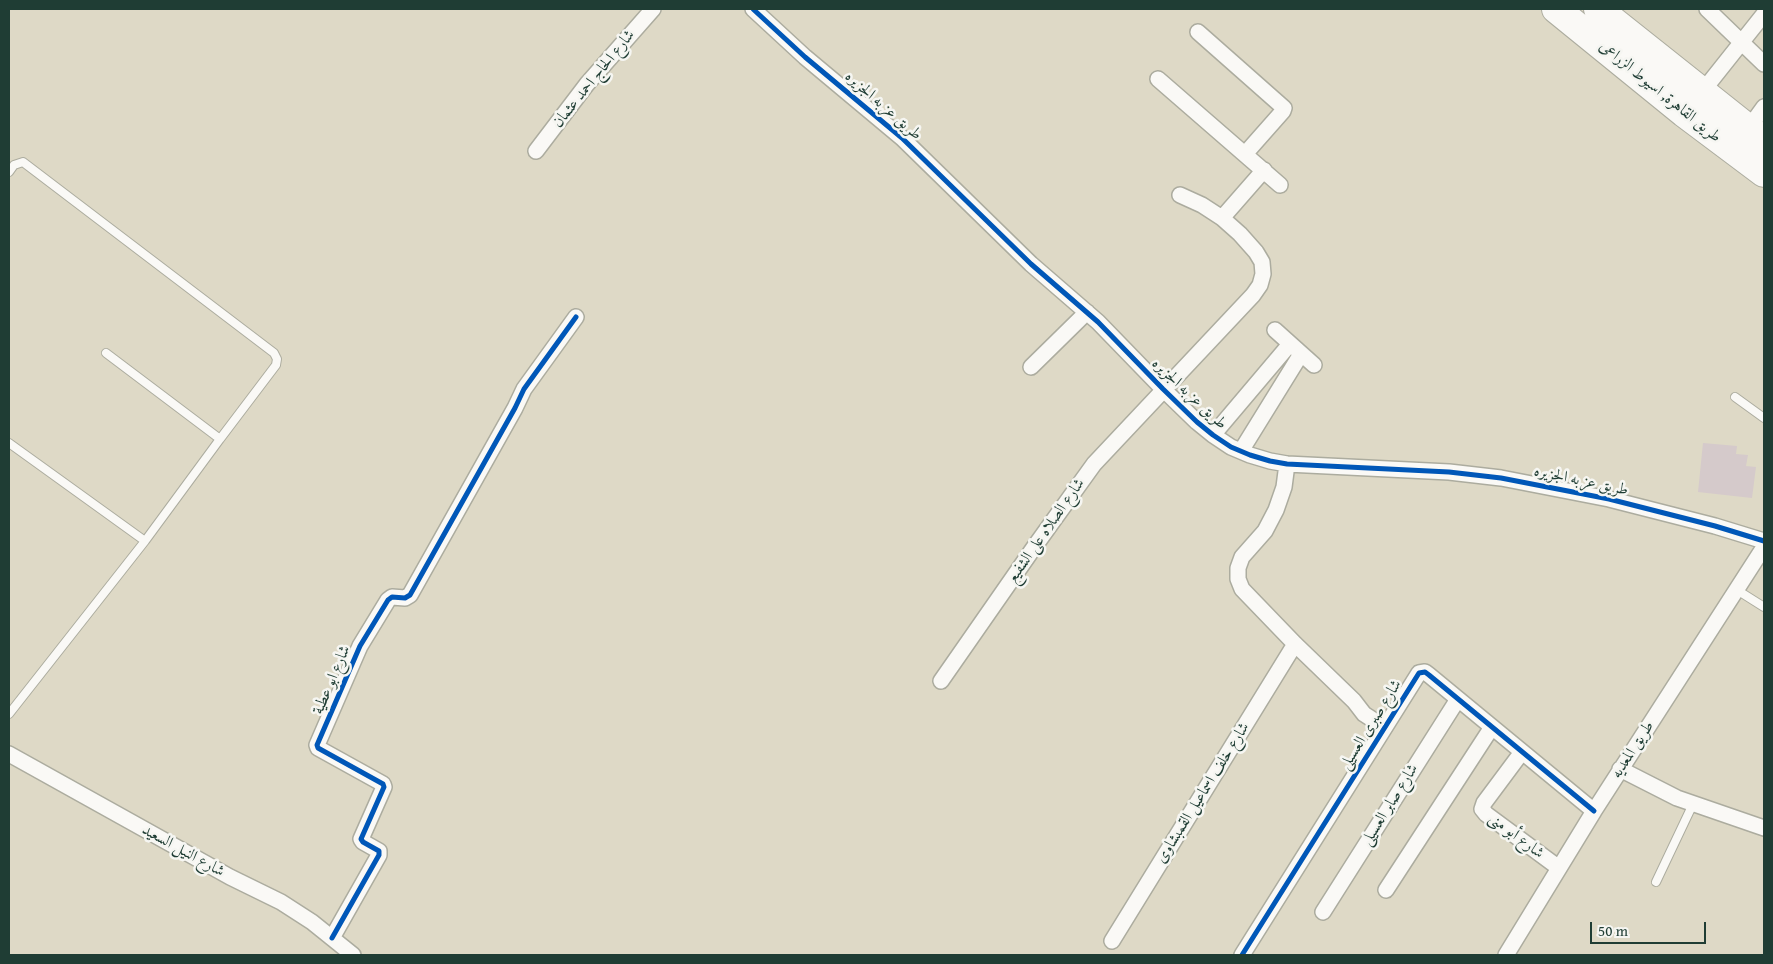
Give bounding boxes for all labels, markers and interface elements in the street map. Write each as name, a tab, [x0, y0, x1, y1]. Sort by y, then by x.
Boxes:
street label: شارع الحاج احمد عثمان	[549, 26, 639, 132]
street label: طريق القاهرة, اسيوط الزراعى	[1595, 37, 1725, 147]
street label: طريق عزبه الجزيره	[841, 67, 925, 145]
street label: طريق عزبه الجزيره	[1147, 354, 1231, 434]
street label: طريق عزبه الجزيره	[1532, 462, 1630, 500]
street label: شارع الصلاه على الشفيع	[1003, 475, 1089, 587]
street label: شارع ابو عطية	[309, 643, 355, 717]
street label: شارع صبرى العسيلى	[1336, 676, 1406, 774]
street label: طريق المعديه	[1607, 718, 1659, 782]
street label: شارع خلف اسماعيل القمبشاوى	[1152, 719, 1254, 867]
street label: شارع صابر العسيلى	[1357, 760, 1423, 850]
street label: شارع أبو منى	[1484, 809, 1548, 863]
street label: شارع النيل السعيد	[138, 820, 228, 882]
scale bar	[1593, 912, 1709, 944]
text: 50 m	[1598, 920, 1628, 941]

